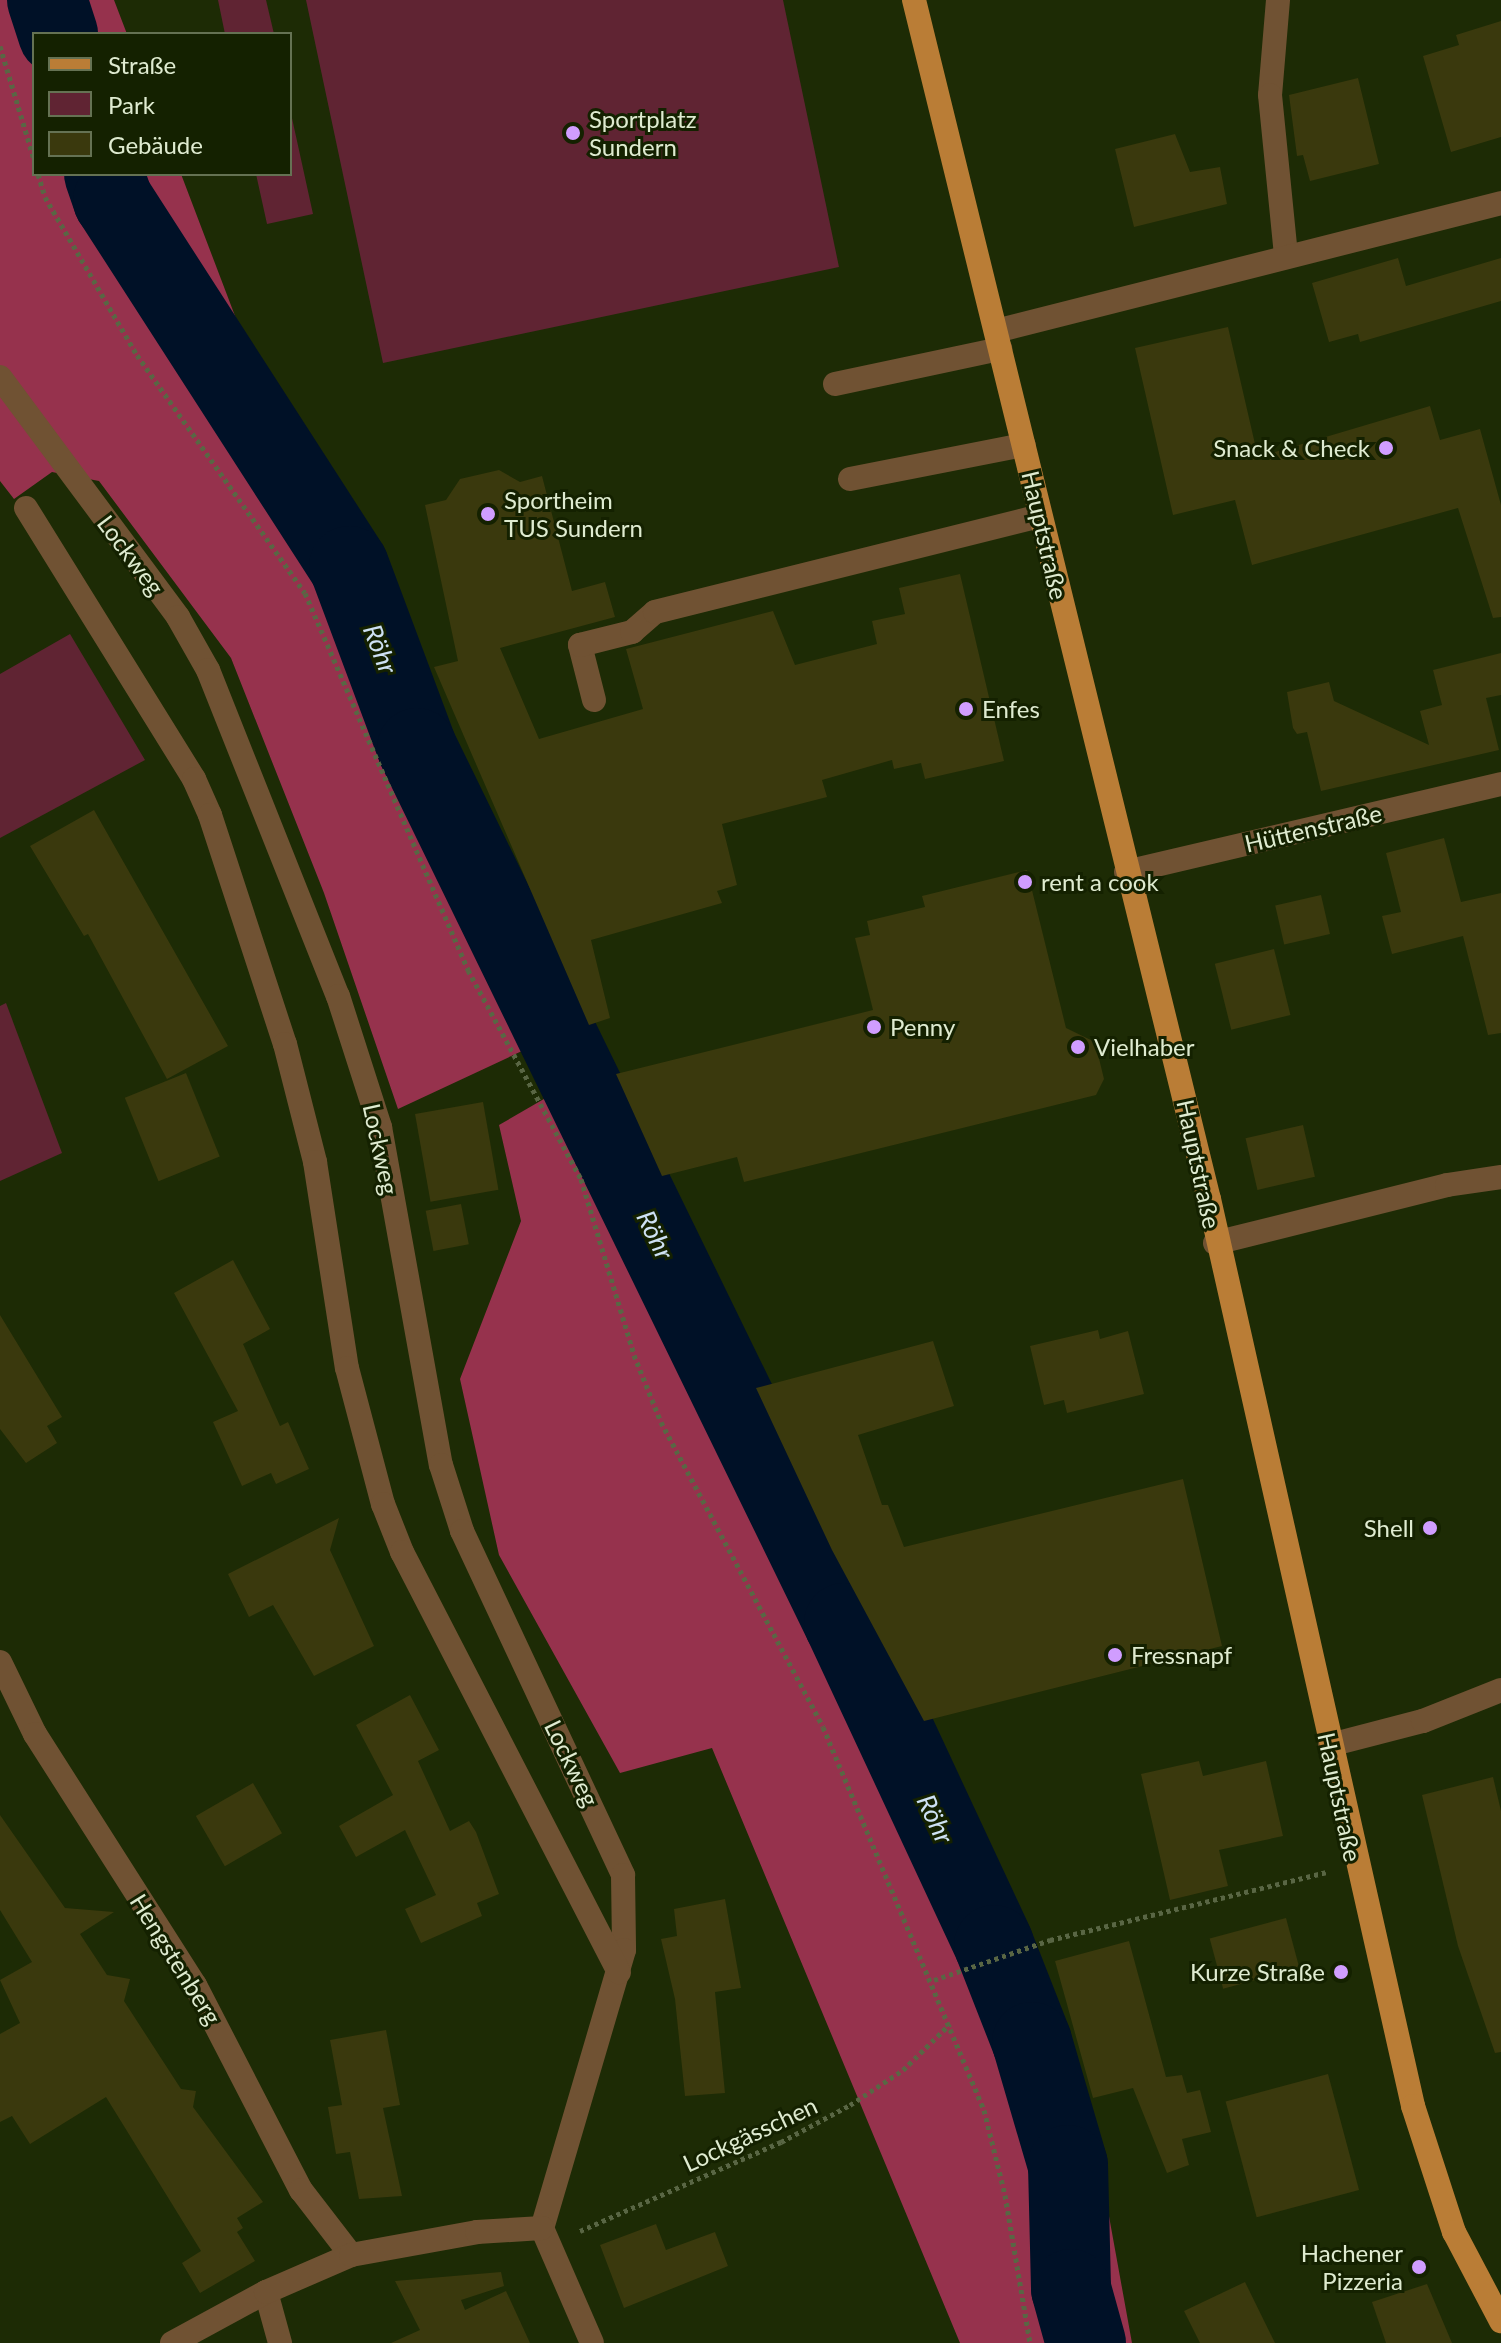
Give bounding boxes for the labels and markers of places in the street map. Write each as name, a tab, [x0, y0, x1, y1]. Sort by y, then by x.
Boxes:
place label: Sportplatz Sundern	[589, 105, 696, 161]
marker: Sportplatz Sundern	[564, 124, 582, 142]
place label: Snack & Check	[1213, 434, 1370, 462]
marker: Snack & Check	[1377, 439, 1395, 457]
place label: Sportheim TUS Sundern	[504, 486, 643, 542]
marker: Sportheim TUS Sundern	[479, 505, 497, 523]
place label: Enfes	[982, 695, 1040, 723]
marker: Enfes	[957, 700, 975, 718]
place label: rent a cook	[1041, 868, 1159, 896]
marker: rent a cook	[1016, 873, 1034, 891]
place label: Penny	[890, 1013, 955, 1041]
marker: Penny	[865, 1018, 883, 1036]
place label: Vielhaber	[1094, 1033, 1195, 1061]
marker: Vielhaber	[1069, 1038, 1087, 1056]
place label: Shell	[1364, 1514, 1414, 1542]
marker: Shell	[1421, 1519, 1439, 1537]
place label: Fressnapf	[1131, 1641, 1232, 1669]
marker: Fressnapf	[1106, 1646, 1124, 1664]
place label: Kurze Straße	[1190, 1958, 1325, 1986]
marker: Kurze Straße	[1332, 1963, 1350, 1981]
place label: Hachener Pizzeria	[1301, 2239, 1403, 2295]
marker: Hachener Pizzeria	[1410, 2258, 1428, 2276]

